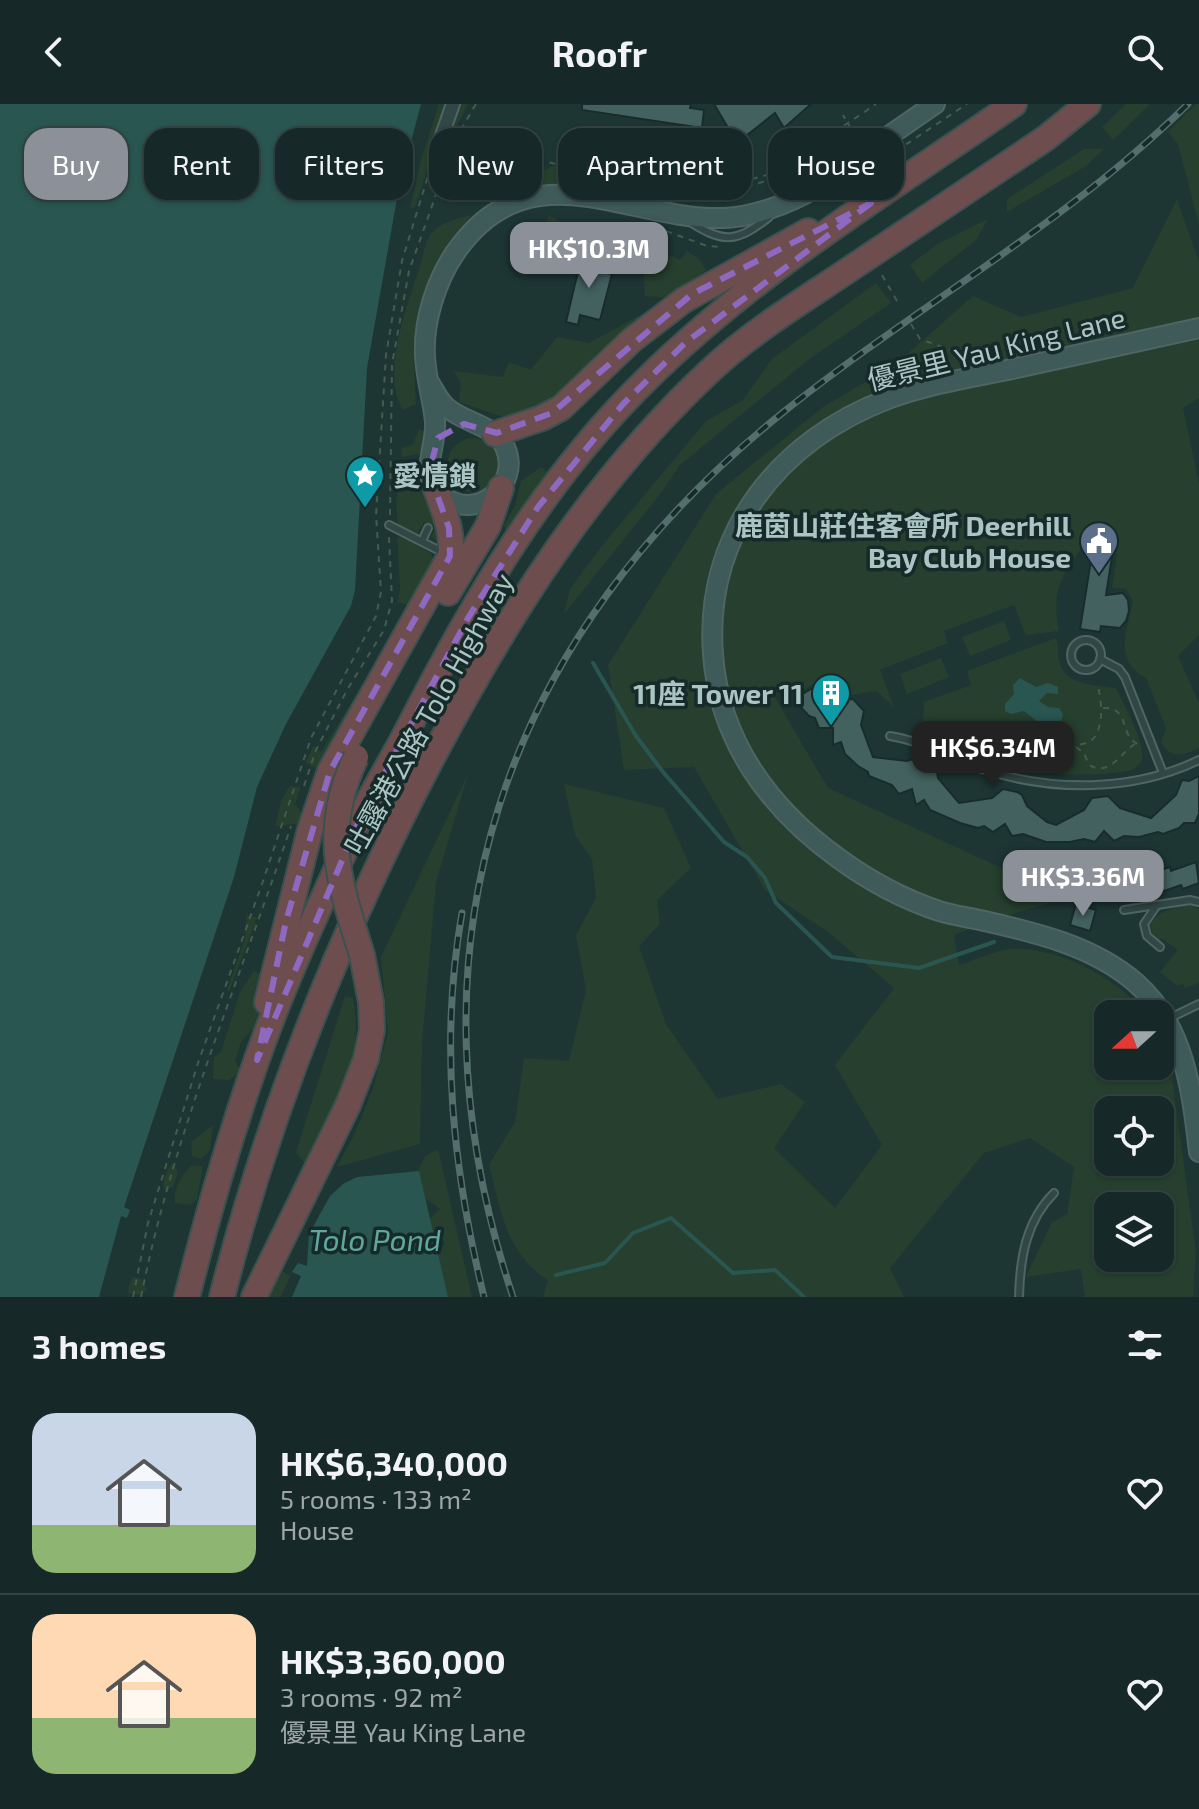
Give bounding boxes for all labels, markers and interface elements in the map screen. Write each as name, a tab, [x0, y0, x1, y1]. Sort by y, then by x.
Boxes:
icon: back	[32, 30, 76, 74]
icon: search	[1123, 30, 1167, 74]
text: Roofr	[552, 31, 647, 74]
chip: Buy	[24, 128, 128, 200]
chip: Rent	[144, 128, 259, 200]
chip: Filters	[275, 128, 413, 200]
chip: New	[429, 128, 542, 200]
chip: Apartment	[558, 128, 752, 200]
chip: House	[768, 128, 904, 200]
pin: HK$10.3M	[506, 222, 672, 290]
text: HK$10.3M	[528, 232, 650, 263]
street label: 優景里 Yau King Lane	[863, 299, 1129, 397]
place icon: 愛情鎖	[344, 454, 386, 509]
place label: 愛情鎖	[393, 458, 477, 492]
place label: 鹿茵山莊住客會所 Deerhill Bay Club House	[735, 508, 1072, 574]
public building icon: 鹿茵山莊住客會所 Deerhill Bay Club House	[1078, 520, 1120, 575]
street label: 吐露港公路 Tolo Highway	[336, 566, 520, 860]
building icon: 11座 Tower 11	[810, 672, 852, 727]
place label: 11座 Tower 11	[633, 676, 803, 710]
pin: HK$6.34M	[910, 721, 1076, 789]
text: HK$6.34M	[930, 731, 1056, 762]
pin: HK$3.36M	[1000, 850, 1166, 918]
text: HK$3.36M	[1021, 860, 1145, 891]
north arrow	[1094, 1000, 1174, 1080]
map controls	[1094, 1000, 1174, 1272]
button: locate	[1094, 1096, 1174, 1176]
button: layers	[1094, 1192, 1174, 1272]
water label: Tolo Pond	[309, 1221, 441, 1257]
icon: filters	[1123, 1323, 1167, 1367]
text: 3 homes	[32, 1325, 166, 1366]
text: HK$6,340,000	[280, 1442, 508, 1483]
icon: home	[96, 1445, 192, 1541]
icon: heart	[1123, 1471, 1167, 1515]
text: 5 rooms · 133 m²	[280, 1483, 472, 1514]
text: House	[280, 1514, 354, 1545]
text: HK$3,360,000	[280, 1640, 506, 1681]
icon: home	[96, 1646, 192, 1742]
icon: heart	[1123, 1672, 1167, 1716]
text: 3 rooms · 92 m²	[280, 1681, 462, 1712]
text: 優景里 Yau King Lane	[280, 1716, 526, 1747]

